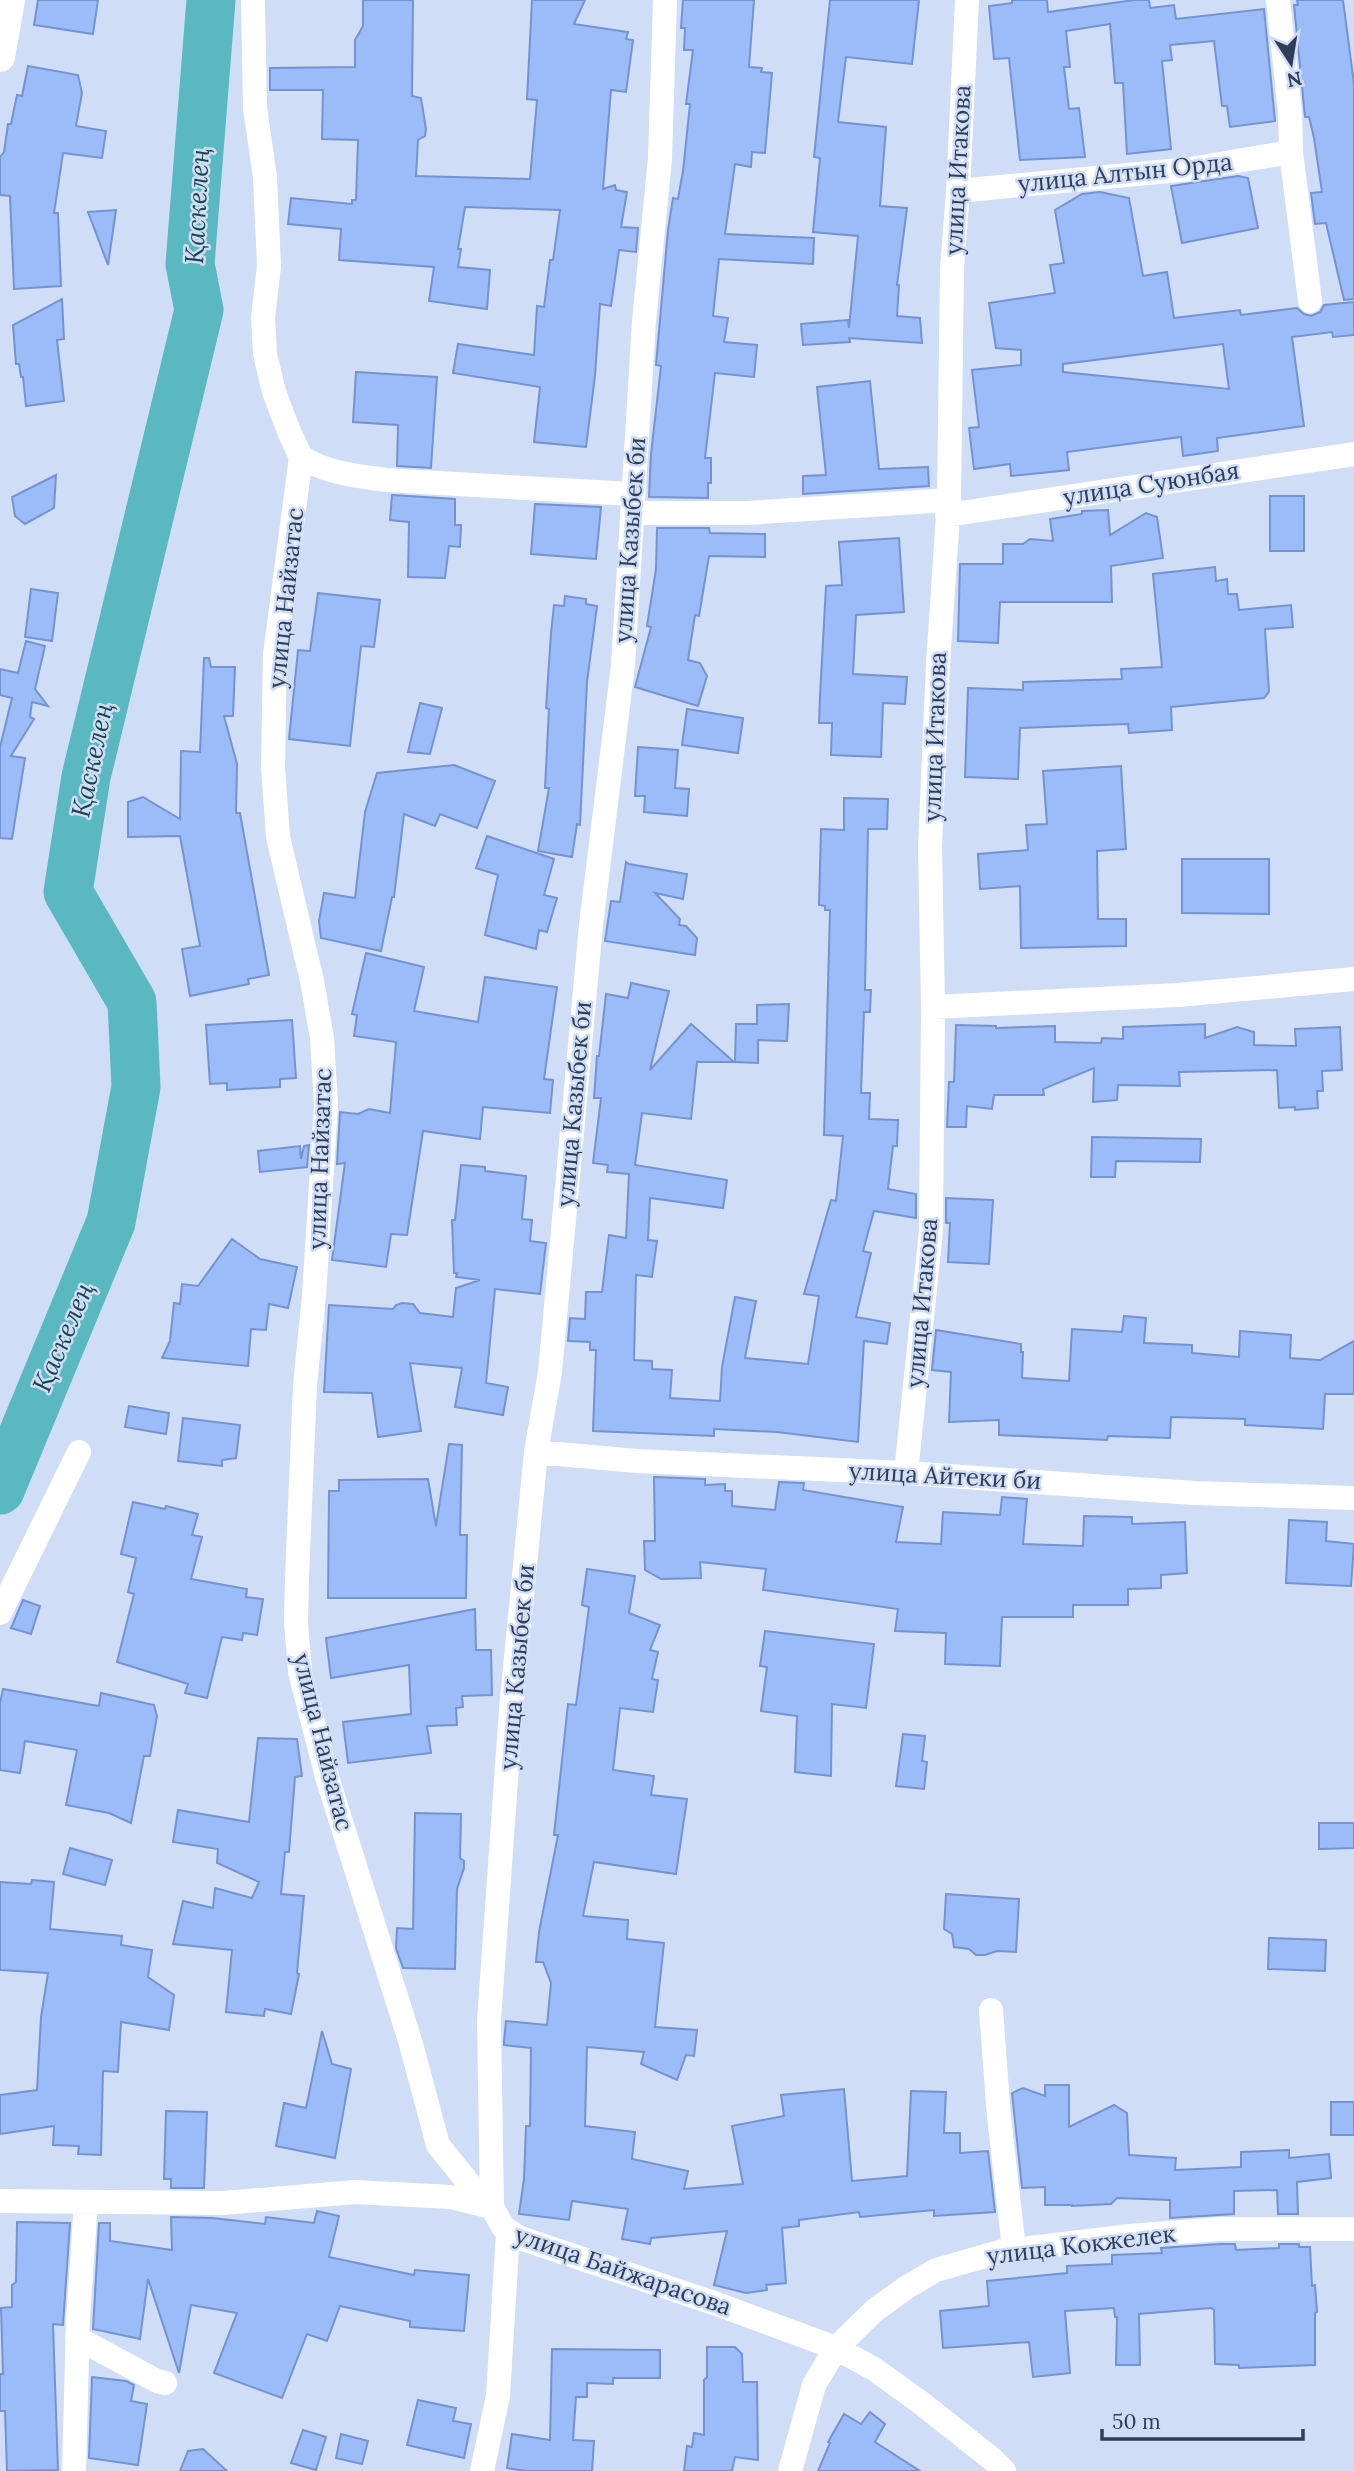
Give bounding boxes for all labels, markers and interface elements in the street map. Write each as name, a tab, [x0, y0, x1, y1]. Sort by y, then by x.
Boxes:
north arrow	[1256, 28, 1326, 98]
text: N	[1285, 66, 1304, 93]
street label: улица Итакова	[938, 84, 977, 256]
street label: улица Алтын Орда	[1016, 146, 1234, 199]
water label: Қаскелең	[177, 147, 216, 265]
street label: улица Казыбек би	[607, 436, 652, 644]
street label: улица Суюнбая	[1061, 454, 1241, 513]
street label: улица Найзатас	[261, 506, 310, 690]
street label: улица Итакова	[916, 651, 953, 823]
water label: Қаскелең	[63, 700, 120, 820]
street label: улица Казыбек би	[549, 1000, 598, 1208]
street label: улица Найзатас	[301, 1068, 338, 1250]
street label: улица Итакова	[899, 1217, 944, 1389]
water label: Қаскелең	[25, 1277, 100, 1397]
street label: улица Айтеки би	[848, 1455, 1042, 1496]
street label: улица Казыбек би	[492, 1563, 541, 1771]
street label: улица Найзатас	[286, 1650, 361, 1834]
street label: улица Кокжелек	[985, 2218, 1177, 2271]
street label: улица Байжарасова	[511, 2219, 736, 2322]
scale bar	[1102, 2398, 1303, 2442]
text: 50 m	[1112, 2408, 1161, 2435]

